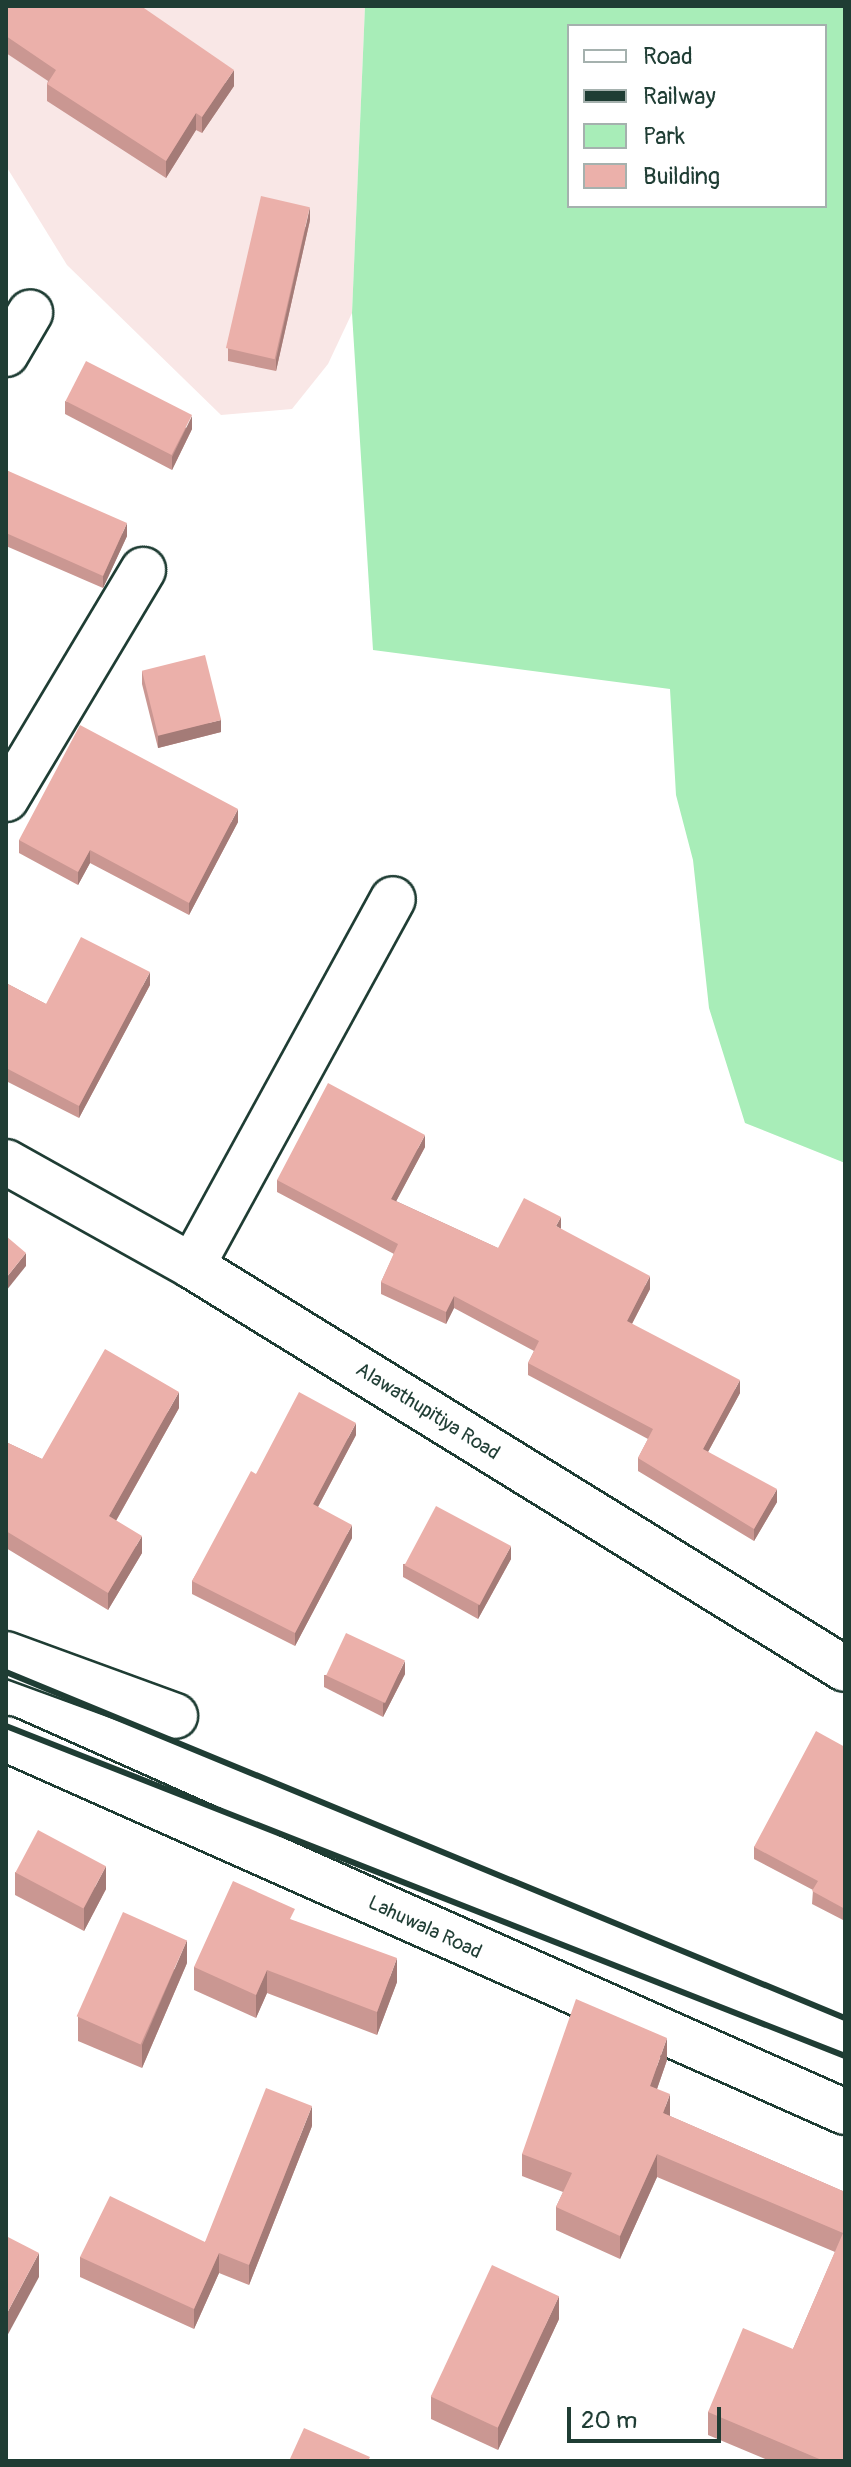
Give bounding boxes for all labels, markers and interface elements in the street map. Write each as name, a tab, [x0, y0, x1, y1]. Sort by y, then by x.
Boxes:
legend	[567, 24, 827, 208]
text: Road	[643, 42, 693, 71]
text: Railway	[643, 82, 716, 111]
text: Park	[643, 122, 685, 151]
text: Building	[643, 162, 720, 191]
street label: Alawathupitiya Road	[352, 1357, 504, 1465]
street label: Lahuwala Road	[364, 1890, 486, 1964]
scale bar	[571, 2391, 725, 2441]
text: 20 m	[581, 2406, 637, 2435]

